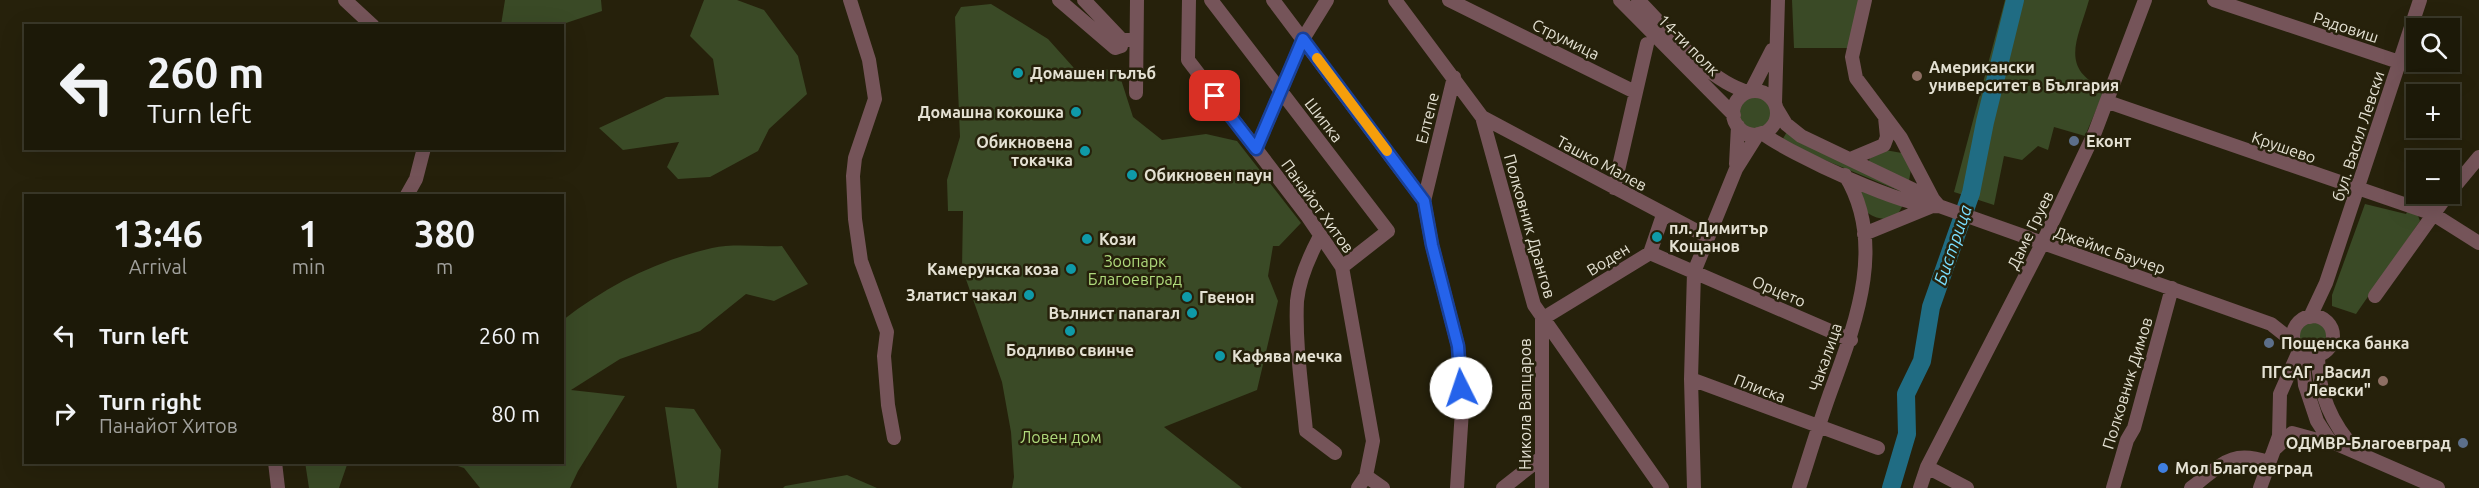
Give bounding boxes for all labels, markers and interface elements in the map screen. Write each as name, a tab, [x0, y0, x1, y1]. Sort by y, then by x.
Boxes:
street label: Радовиш	[2311, 8, 2381, 46]
street label: 14-ти полк	[1655, 11, 1723, 79]
street label: Струмица	[1530, 15, 1602, 63]
map controls	[2406, 18, 2460, 204]
button: search	[2406, 18, 2460, 72]
icon: left	[48, 48, 126, 126]
text: 260 m	[147, 49, 264, 96]
place label: Американски университет в България	[1929, 58, 2119, 94]
place label: Домашен гълъб	[1030, 64, 1156, 82]
marker: Домашен гълъб	[1011, 66, 1025, 80]
marker: Американски университет в България	[1910, 69, 1924, 83]
street label: бул. Васил Левски	[2328, 69, 2388, 203]
pin	[1189, 70, 1240, 121]
icon: arrive	[1198, 79, 1231, 112]
button: +	[2406, 84, 2460, 138]
street label: Елтепе	[1412, 90, 1442, 146]
street label: Шипка	[1301, 95, 1347, 145]
text: Turn left	[147, 98, 251, 128]
place label: Домашна кокошка	[918, 103, 1064, 121]
marker: Домашна кокошка	[1069, 105, 1083, 119]
street label: Крушево	[2249, 128, 2319, 166]
street label: Ташко Малев	[1554, 132, 1650, 194]
place label: Еконт	[2086, 132, 2131, 150]
place label: Обикновена токачка	[976, 133, 1073, 169]
marker: Еконт	[2067, 134, 2081, 148]
marker: Обикновена токачка	[1078, 144, 1092, 158]
button: −	[2406, 150, 2460, 204]
street label: Полковник Дрангов	[1501, 152, 1559, 300]
street label: Панайот Хитов	[1278, 156, 1358, 256]
place label: Обикновен паун	[1144, 166, 1272, 184]
marker: Обикновен паун	[1125, 168, 1139, 182]
street label: Даме Груев	[2003, 188, 2057, 272]
water label: Бистрица	[1929, 202, 1975, 287]
text: 13:46	[113, 213, 203, 254]
text: 1	[298, 213, 319, 254]
text: 380	[414, 213, 475, 254]
place label: пл. Димитър Кощанов	[1669, 219, 1768, 255]
street label: Джеймс Баучер	[2052, 223, 2168, 277]
place label: Кози	[1099, 230, 1136, 248]
marker: пл. Димитър Кощанов	[1650, 230, 1664, 244]
marker: Кози	[1080, 232, 1094, 246]
street label: Воден	[1583, 239, 1633, 279]
park label: Зоопарк Благоевград	[1088, 252, 1182, 288]
text: Arrival	[129, 255, 187, 278]
text: min	[292, 255, 325, 278]
text: m	[436, 255, 453, 278]
place label: Камерунска коза	[927, 260, 1059, 278]
marker: Камерунска коза	[1064, 262, 1078, 276]
street label: Орцето	[1750, 272, 1808, 310]
place label: Златист чакал	[906, 286, 1017, 304]
marker: Златист чакал	[1022, 288, 1036, 302]
place label: Гвенон	[1199, 288, 1254, 306]
marker: Гвенон	[1180, 290, 1194, 304]
place label: Вълнист папагал	[1049, 304, 1180, 322]
marker: Вълнист папагал	[1185, 306, 1199, 320]
street label: Полковник Димов	[2098, 315, 2156, 451]
icon: left	[48, 319, 81, 352]
street label: Чакалица	[1805, 321, 1845, 393]
text: Turn left	[99, 323, 189, 348]
text: 260 m	[479, 323, 540, 348]
marker: Бодливо свинче	[1063, 324, 1077, 338]
place label: Пощенска банка	[2281, 334, 2410, 352]
marker: Пощенска банка	[2262, 336, 2276, 350]
street label: Никола Вапцаров	[1516, 338, 1534, 470]
place label: Бодливо свинче	[1006, 341, 1134, 359]
place label: Кафява мечка	[1232, 347, 1343, 365]
marker: Кафява мечка	[1213, 349, 1227, 363]
position arrow	[1429, 356, 1493, 420]
place label: ПГСАГ ,,Васил Левски"	[2261, 363, 2371, 399]
street label: Плиска	[1732, 370, 1788, 406]
marker: ПГСАГ ,,Васил Левски"	[2376, 374, 2390, 388]
text: Turn right	[99, 389, 201, 414]
icon: right	[48, 397, 81, 430]
text: 80 m	[491, 401, 540, 426]
text: Панайот Хитов	[99, 414, 238, 437]
park label: Ловен дом	[1020, 428, 1102, 446]
place label: ОДМВР-Благоевград	[2286, 434, 2452, 452]
marker: ОДМВР-Благоевград	[2456, 436, 2470, 450]
place label: Мол Благоевград	[2175, 459, 2313, 477]
marker: Мол Благоевград	[2156, 461, 2170, 475]

